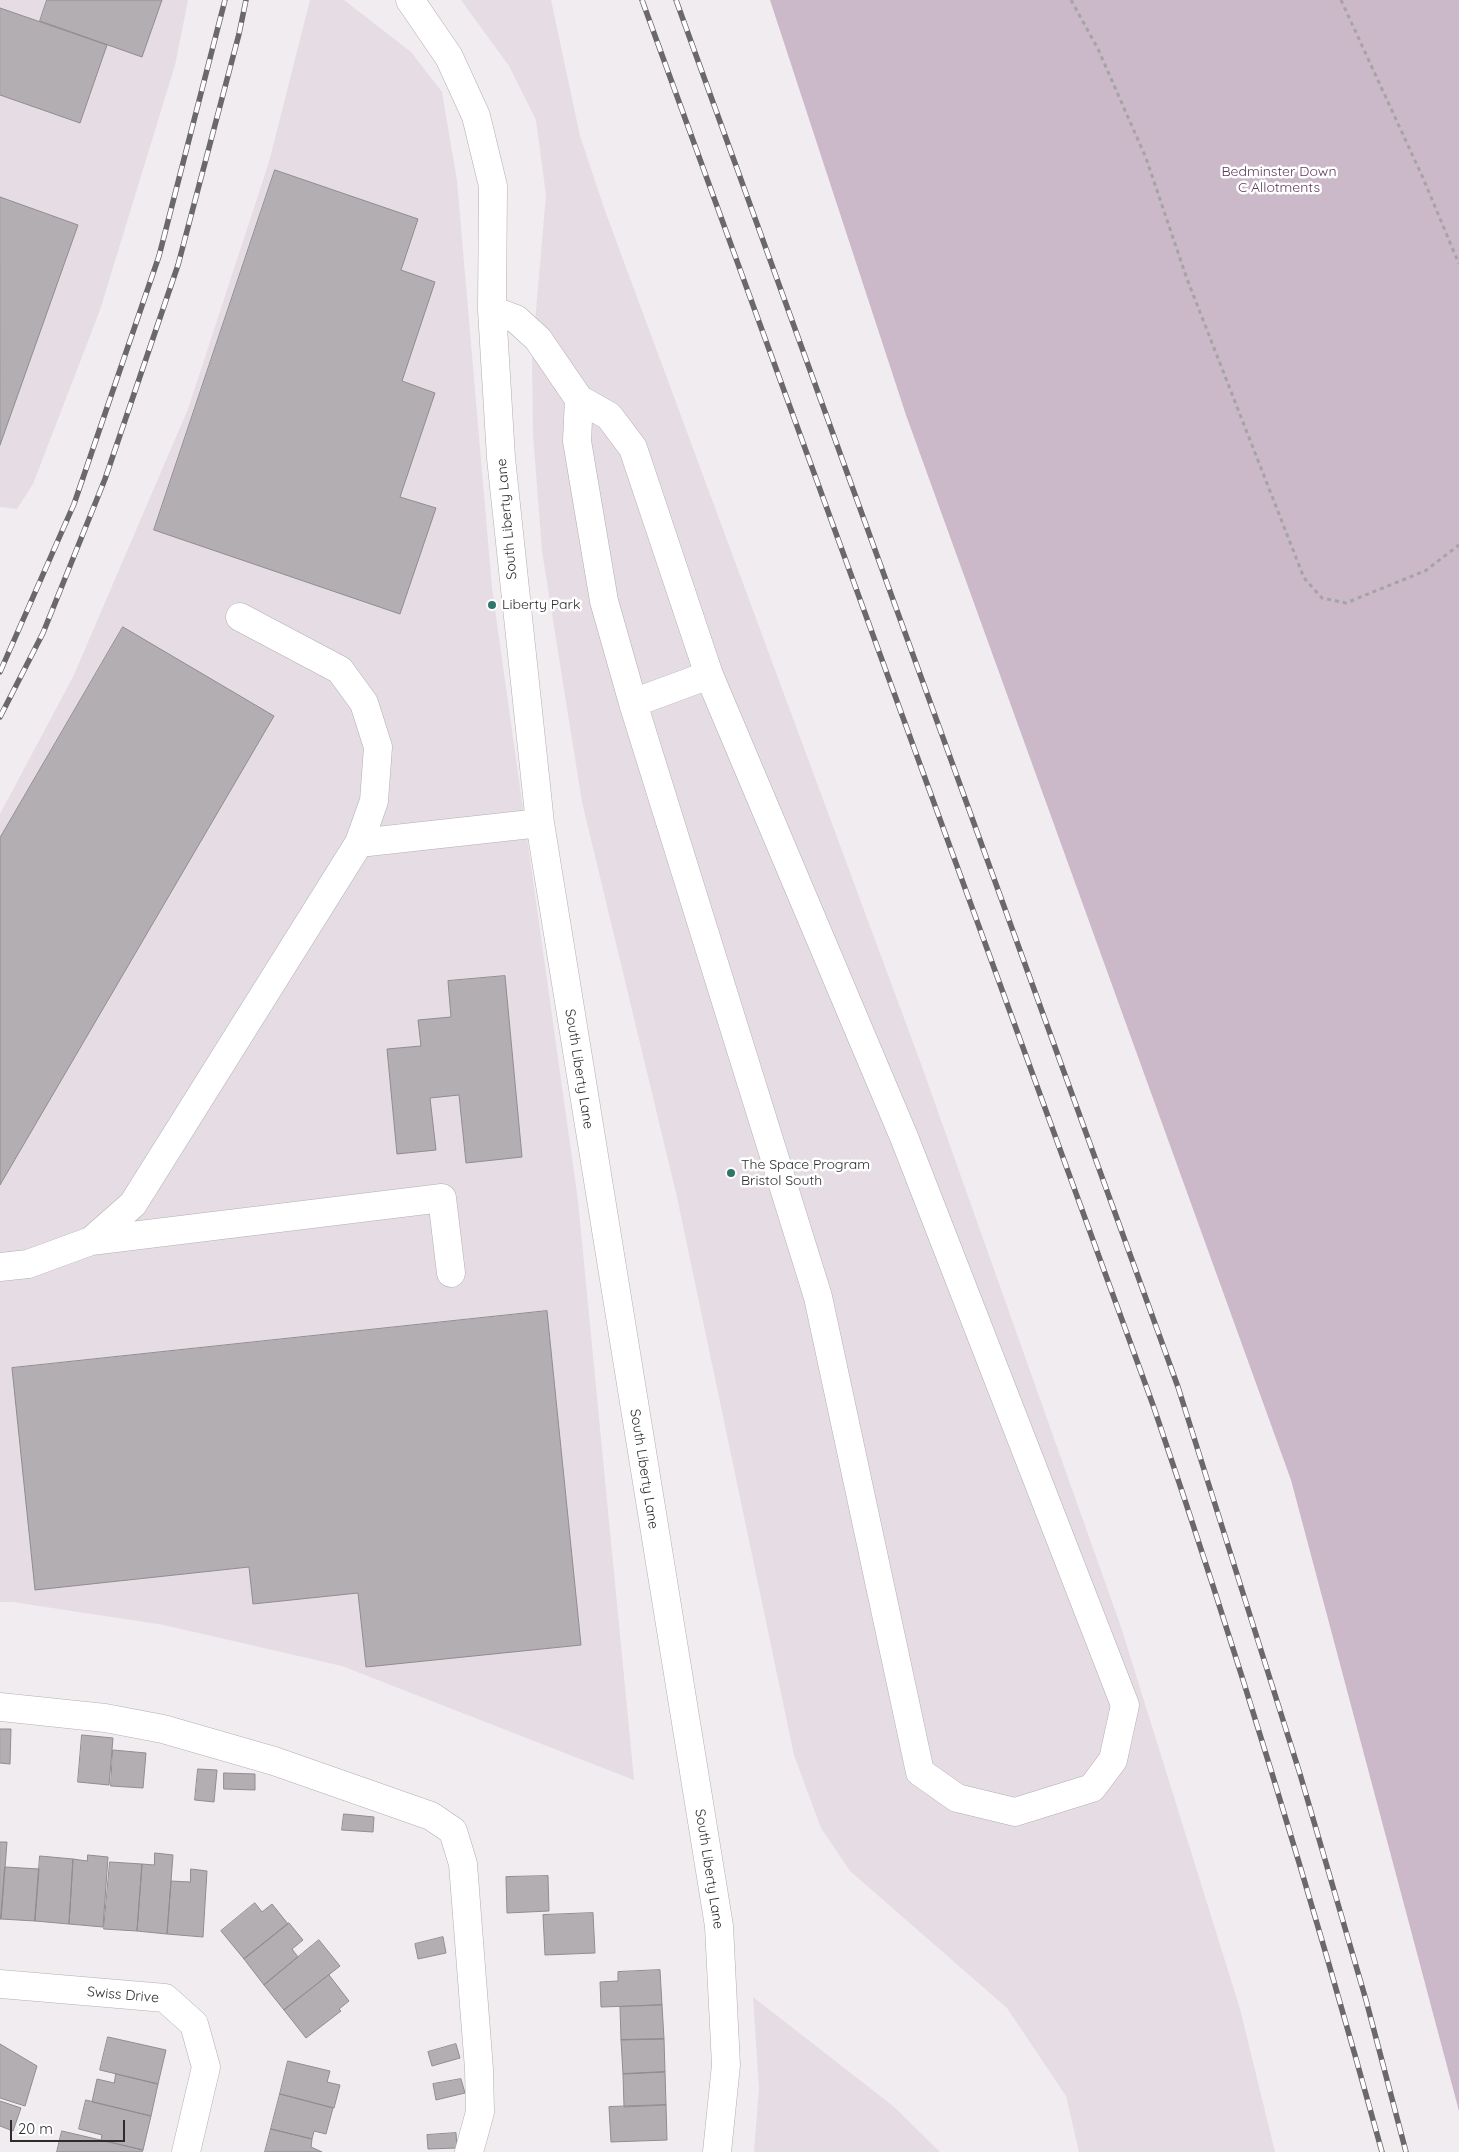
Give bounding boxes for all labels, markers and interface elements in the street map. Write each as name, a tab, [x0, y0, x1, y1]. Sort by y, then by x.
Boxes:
park label: Bedminster Down C Allotments	[1222, 164, 1336, 196]
street label: South Liberty Lane	[493, 458, 521, 580]
place label: Liberty Park	[502, 597, 580, 613]
marker: Liberty Park	[486, 599, 498, 611]
street label: South Liberty Lane	[561, 1008, 597, 1130]
place label: The Space Program Bristol South	[741, 1157, 870, 1190]
marker: The Space Program Bristol South	[725, 1167, 737, 1179]
street label: South Liberty Lane	[626, 1408, 662, 1530]
street label: South Liberty Lane	[691, 1808, 727, 1930]
street label: Swiss Drive	[86, 1983, 160, 2007]
scale bar	[12, 2110, 128, 2142]
text: 20 m	[18, 2119, 53, 2138]

